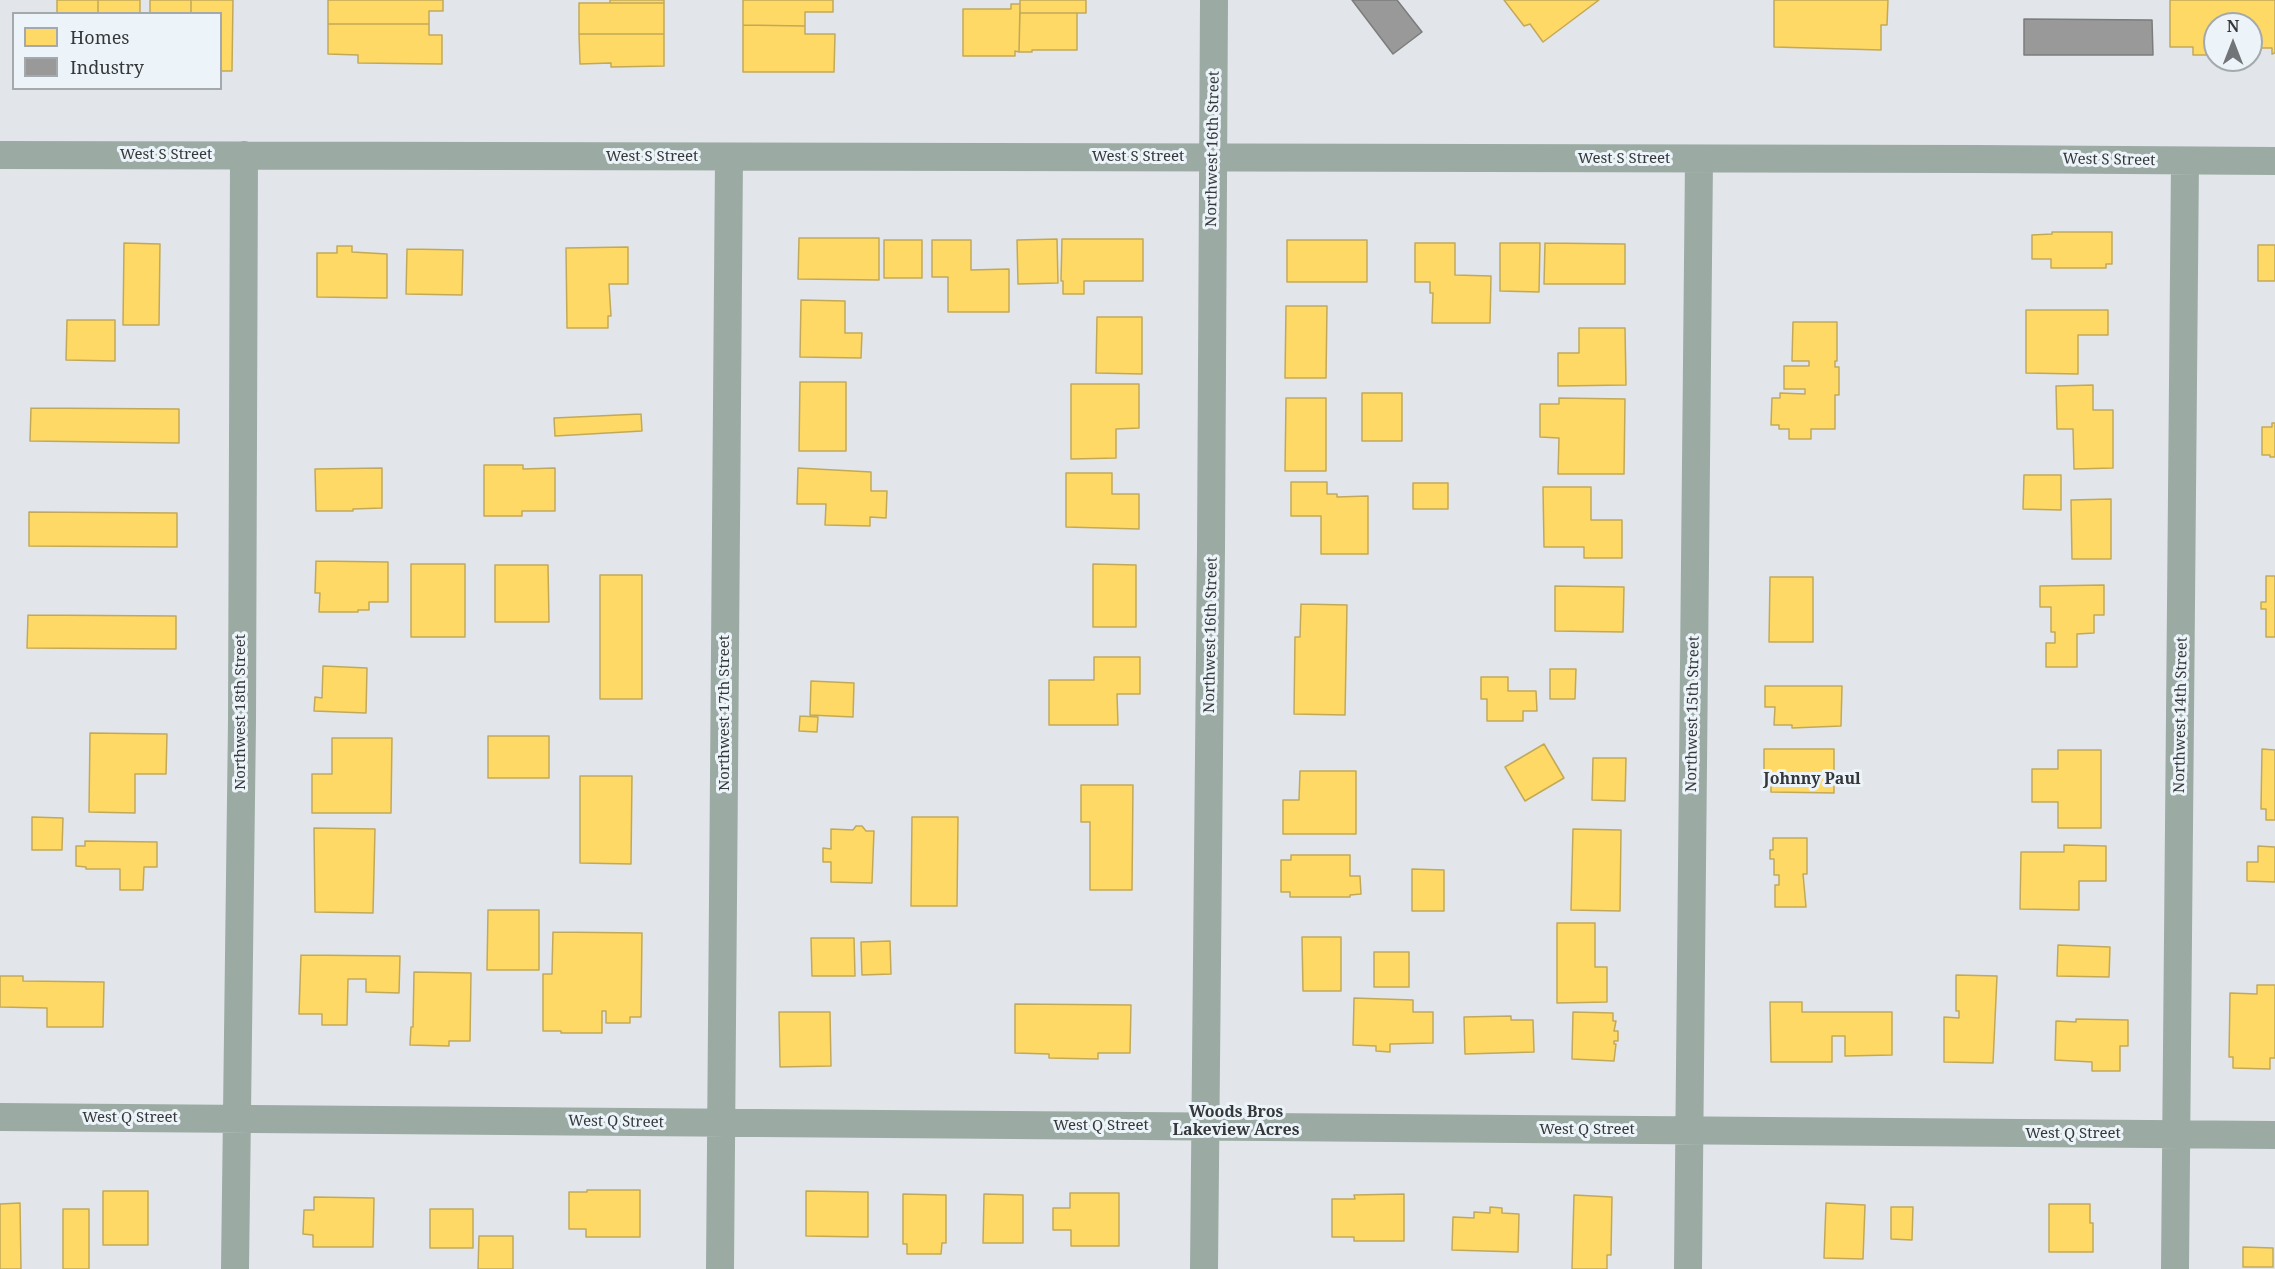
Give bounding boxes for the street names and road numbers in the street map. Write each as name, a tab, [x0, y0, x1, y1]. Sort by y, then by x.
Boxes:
street label: Northwest 16th Street	[1203, 71, 1223, 227]
street label: West S Street	[120, 146, 212, 164]
street label: West S Street	[606, 148, 698, 166]
street label: West S Street	[1092, 148, 1184, 166]
street label: West S Street	[1578, 150, 1670, 168]
street label: West S Street	[2063, 150, 2155, 170]
street label: Northwest 16th Street	[1201, 557, 1221, 713]
street label: Northwest 18th Street	[232, 634, 250, 790]
street label: Northwest 17th Street	[716, 635, 734, 791]
street label: Northwest 15th Street	[1683, 636, 1703, 792]
street label: Northwest 14th Street	[2171, 637, 2191, 793]
street label: West Q Street	[82, 1109, 178, 1127]
street label: West Q Street	[568, 1112, 664, 1132]
street label: West Q Street	[1053, 1117, 1149, 1135]
street label: West Q Street	[1539, 1121, 1635, 1139]
street label: West Q Street	[2025, 1125, 2121, 1143]

